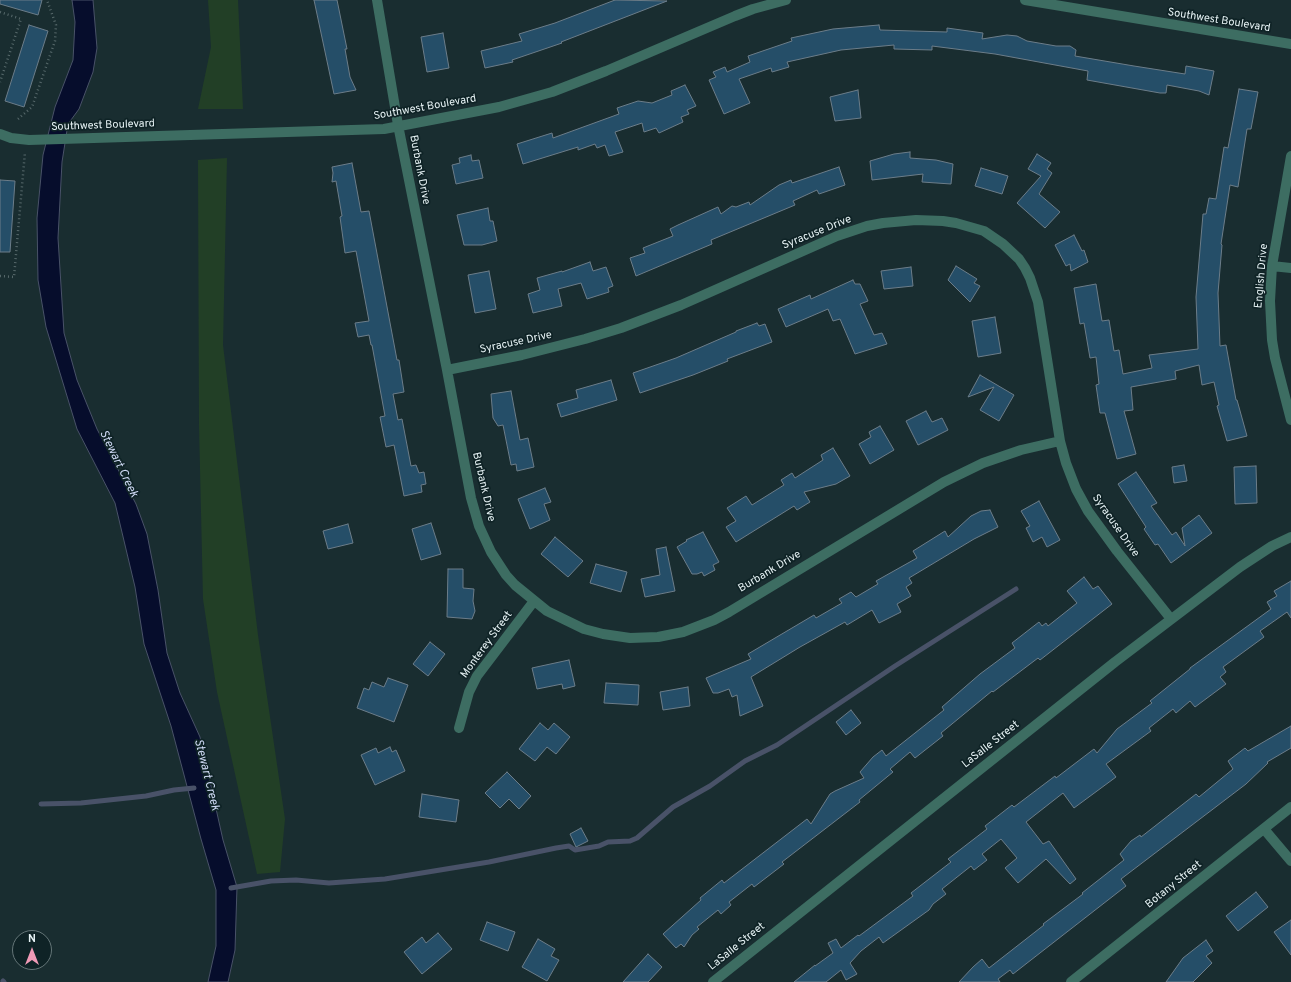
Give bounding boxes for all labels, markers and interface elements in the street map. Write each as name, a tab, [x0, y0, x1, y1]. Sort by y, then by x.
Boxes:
street label: Southwest Boulevard	[1167, 6, 1271, 36]
street label: Southwest Boulevard	[373, 92, 477, 124]
street label: Southwest Boulevard	[51, 118, 155, 134]
street label: Burbank Drive	[406, 134, 432, 206]
street label: Syracuse Drive	[780, 213, 854, 253]
street label: English Drive	[1253, 243, 1271, 309]
street label: Syracuse Drive	[479, 329, 553, 357]
water label: Stewart Creek	[95, 428, 141, 500]
street label: Burbank Drive	[469, 451, 497, 523]
street label: Syracuse Drive	[1089, 492, 1141, 560]
street label: Burbank Drive	[736, 548, 804, 596]
street label: Monterey Street	[458, 609, 516, 681]
street label: LaSalle Street	[960, 719, 1022, 771]
water label: Stewart Creek	[190, 738, 222, 812]
street label: Botany Street	[1143, 858, 1205, 912]
street label: LaSalle Street	[706, 920, 768, 974]
north arrow	[12, 930, 52, 970]
text: N	[28, 932, 36, 946]

